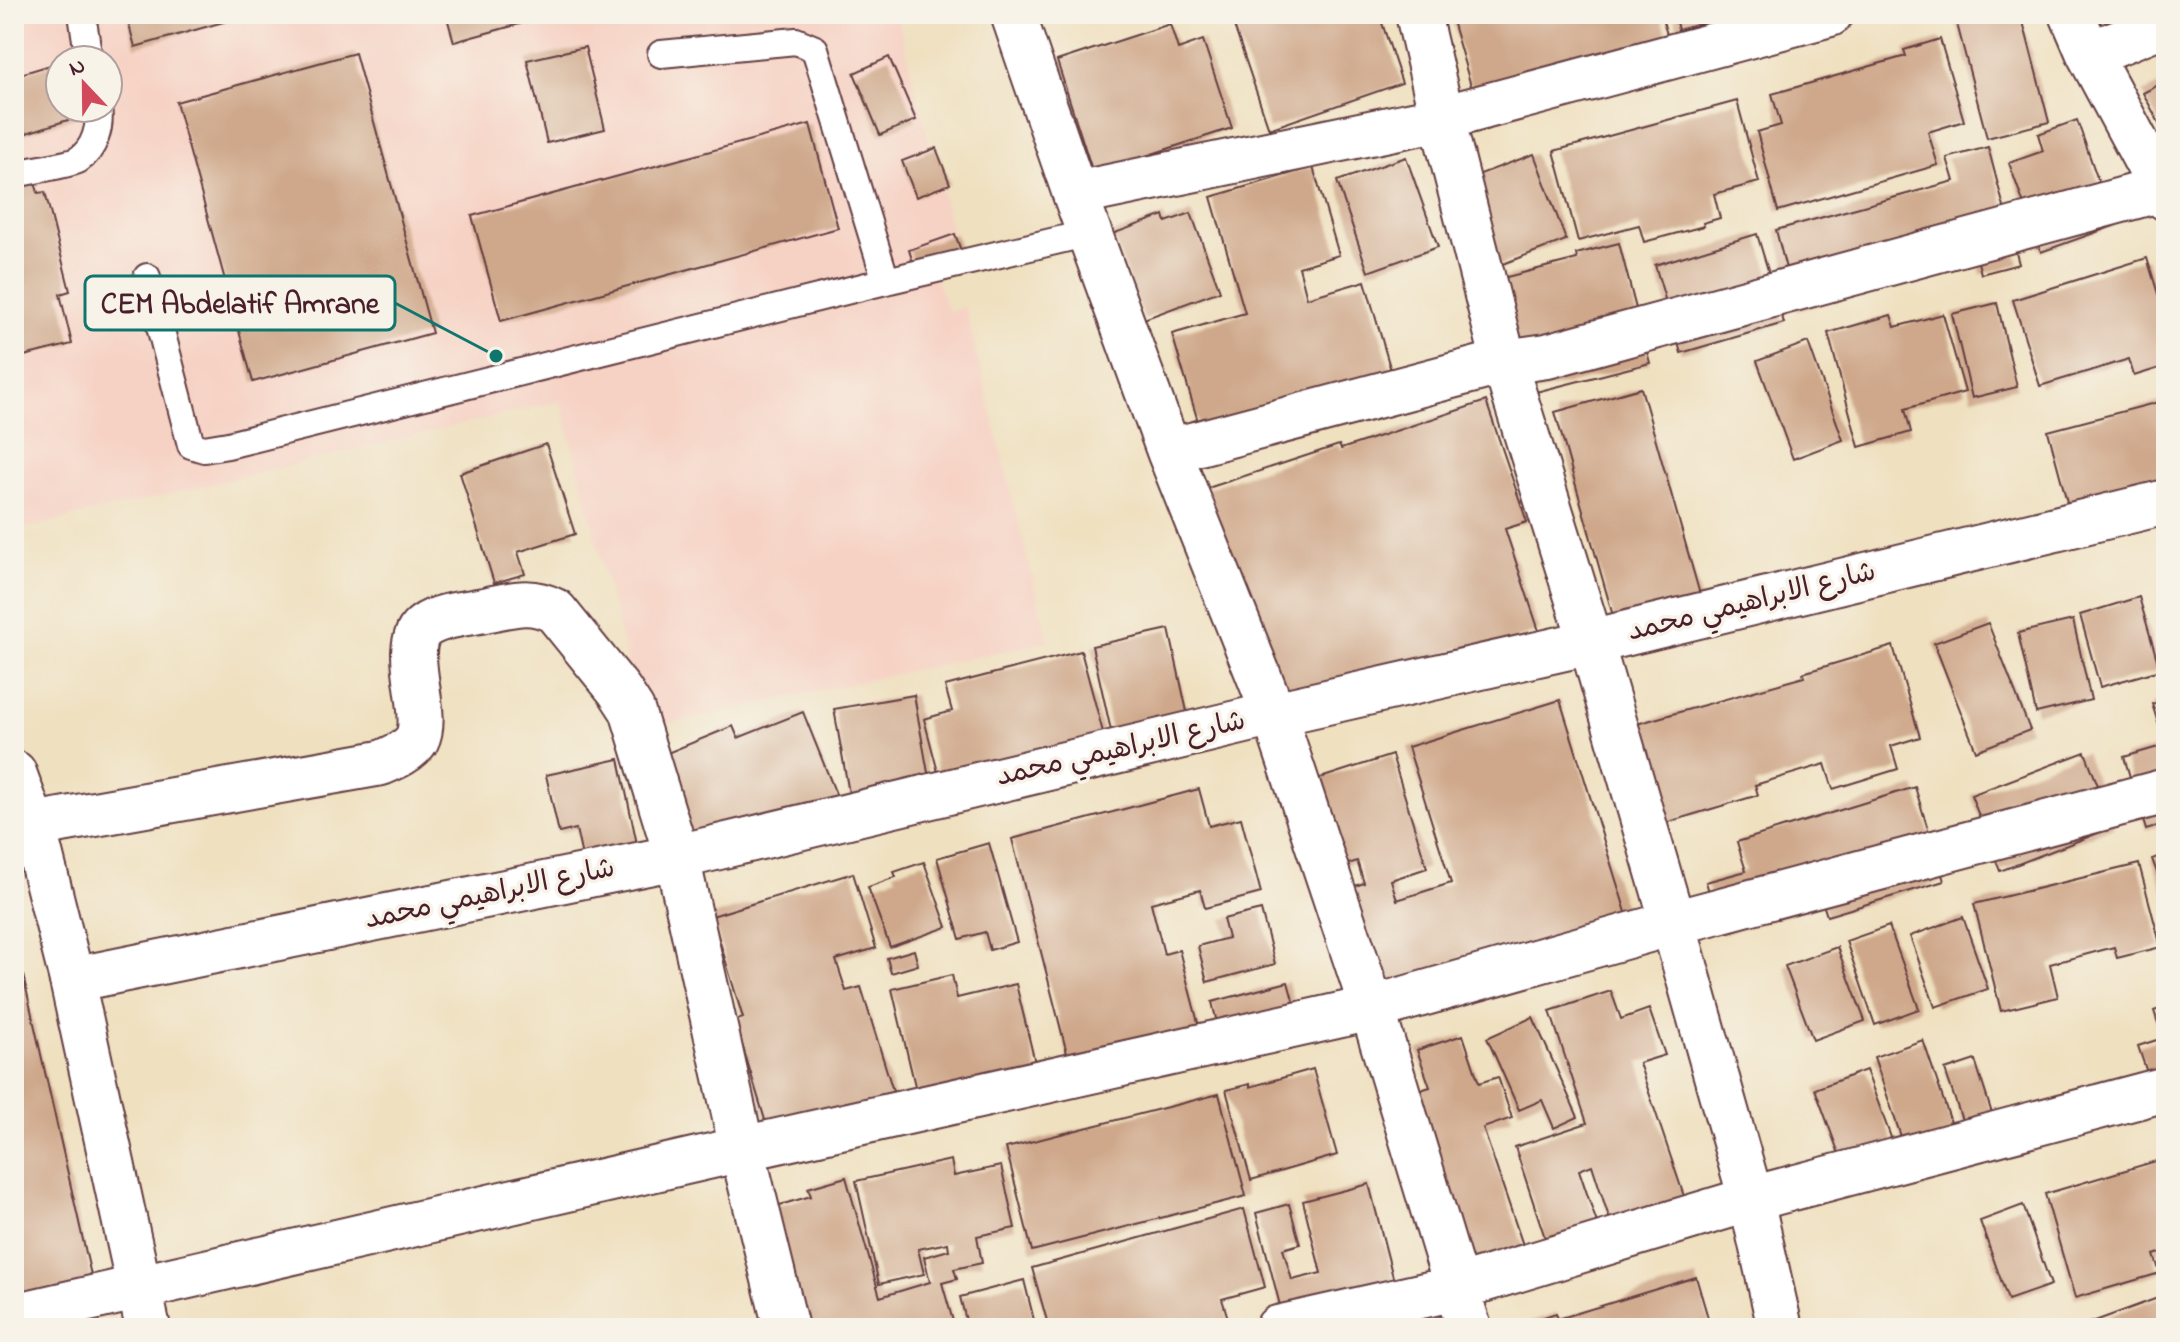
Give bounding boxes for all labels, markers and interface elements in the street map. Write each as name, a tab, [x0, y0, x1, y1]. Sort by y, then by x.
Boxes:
north arrow	[44, 44, 124, 124]
text: N	[65, 51, 91, 86]
callout: CEM Abdelatif Amrane	[85, 276, 395, 330]
text: CEM Abdelatif Amrane	[101, 284, 381, 328]
street label: شارع الابراهيمي محمد	[1624, 552, 1881, 655]
street label: شارع الابراهيمي محمد	[992, 701, 1250, 800]
street label: شارع الابراهيمي محمد	[361, 848, 619, 942]

